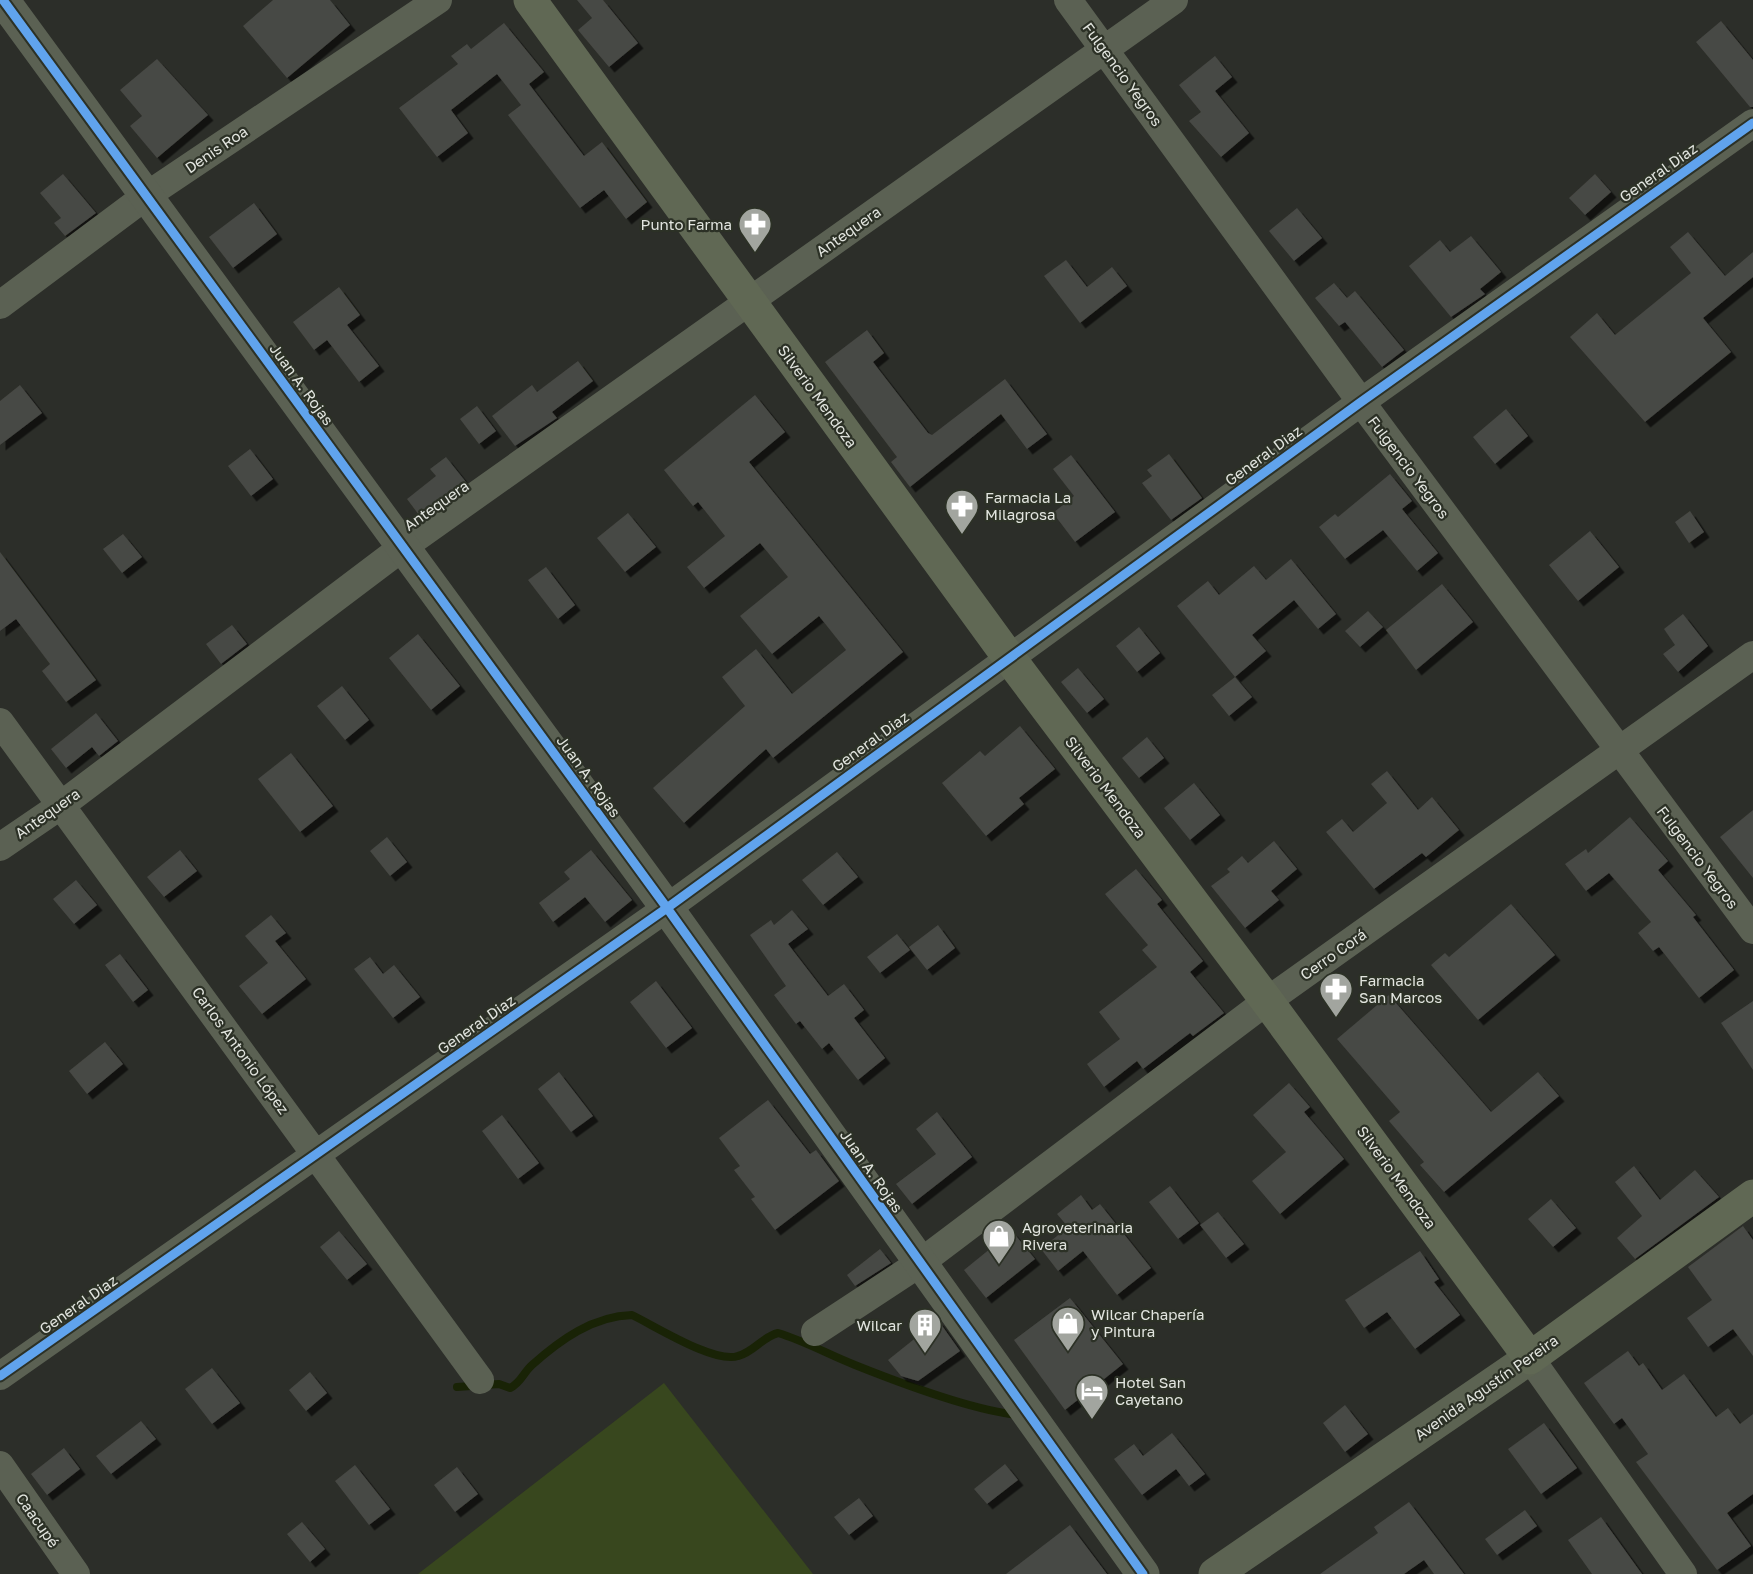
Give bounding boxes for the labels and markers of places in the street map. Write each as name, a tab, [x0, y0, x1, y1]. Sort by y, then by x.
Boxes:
pharmacy icon: Punto Farma	[737, 206, 773, 253]
place label: Punto Farma	[641, 215, 732, 233]
pharmacy icon: Farmacia La Milagrosa	[944, 488, 980, 535]
place label: Farmacia La Milagrosa	[985, 488, 1071, 523]
pharmacy icon: Farmacia San Marcos	[1318, 971, 1354, 1018]
place label: Farmacia San Marcos	[1359, 971, 1442, 1006]
shop icon: Agroveterinaria Rivera	[981, 1218, 1017, 1265]
place label: Agroveterinaria Rivera	[1022, 1218, 1133, 1253]
shop icon: Wilcar Chapería y Pintura	[1050, 1305, 1086, 1352]
place label: Wilcar Chapería y Pintura	[1091, 1305, 1205, 1340]
building icon: Wilcar	[907, 1307, 943, 1354]
place label: Wilcar	[856, 1316, 902, 1334]
hotel icon: Hotel San Cayetano	[1074, 1373, 1110, 1420]
place label: Hotel San Cayetano	[1115, 1373, 1186, 1408]

